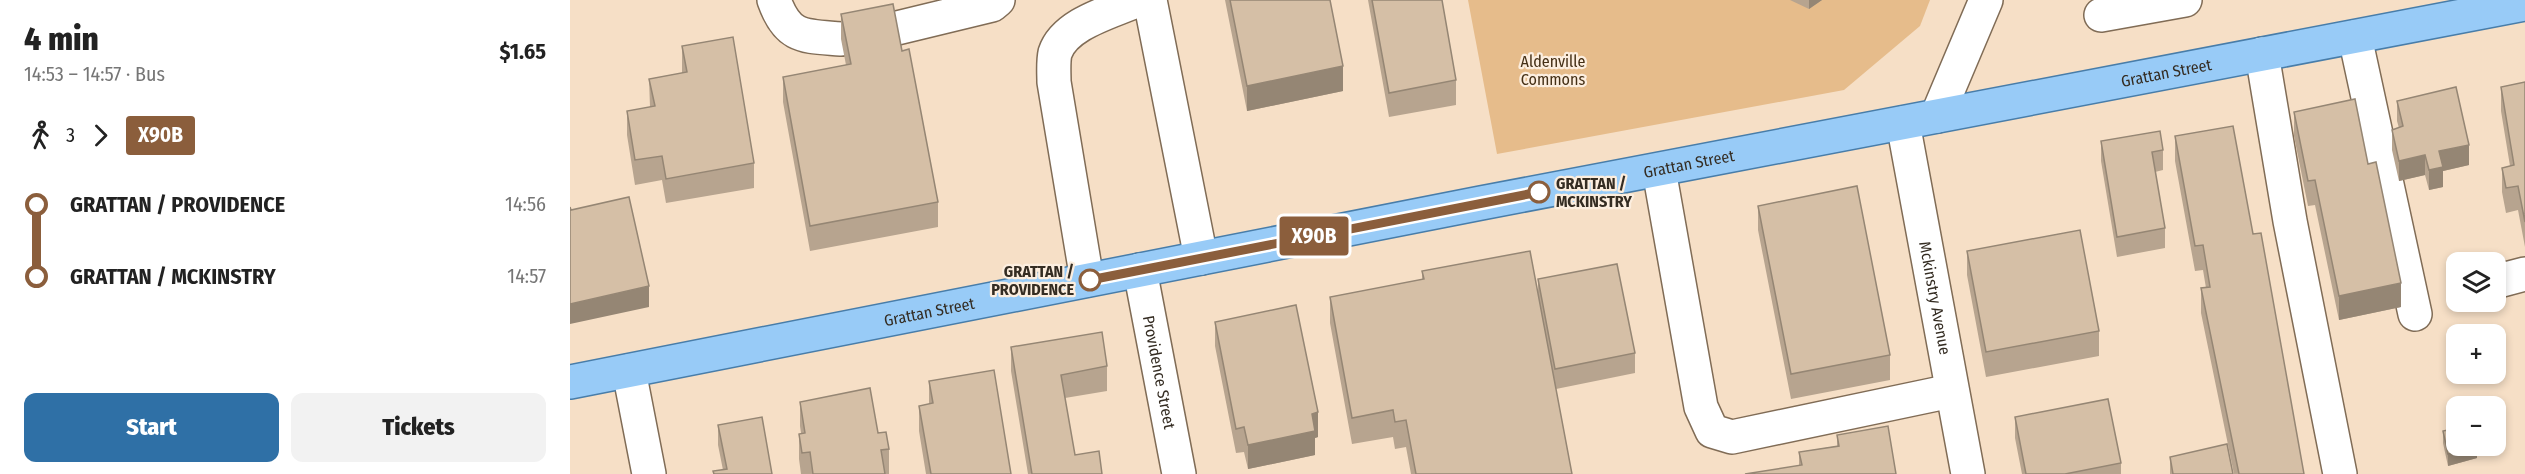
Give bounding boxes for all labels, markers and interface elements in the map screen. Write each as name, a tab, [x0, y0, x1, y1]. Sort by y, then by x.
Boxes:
text: 4 min	[24, 19, 99, 59]
text: $1.65	[500, 38, 546, 65]
park label: Aldenville Commons	[1521, 52, 1585, 89]
street label: Grattan Street	[2119, 54, 2214, 90]
text: 14:53 – 14:57 · Bus	[24, 62, 165, 86]
icon: walk	[24, 119, 57, 152]
icon: forward	[84, 119, 117, 152]
text: X90B	[138, 122, 183, 148]
text: 3	[66, 123, 75, 147]
street label: Grattan Street	[1642, 145, 1736, 181]
place label: GRATTAN / MCKINSTRY	[1556, 174, 1632, 211]
marker: GRATTAN / MCKINSTRY	[1528, 181, 1550, 203]
text: GRATTAN / PROVIDENCE	[70, 191, 285, 218]
text: 14:56	[505, 192, 546, 216]
line badge: X90B	[1272, 216, 1356, 256]
text: X90B	[1292, 223, 1336, 249]
street label: Mckinstry Avenue	[1916, 240, 1955, 356]
map controls	[2446, 252, 2506, 456]
button: layers	[2446, 252, 2506, 312]
place label: GRATTAN / PROVIDENCE	[991, 262, 1074, 299]
text: GRATTAN / MCKINSTRY	[70, 263, 276, 290]
text: 14:57	[507, 264, 546, 288]
marker: GRATTAN / PROVIDENCE	[1079, 269, 1101, 291]
street label: Grattan Street	[882, 293, 977, 330]
street label: Providence Street	[1139, 314, 1180, 431]
button: +	[2446, 324, 2506, 384]
button: Start	[24, 393, 279, 462]
button: Tickets	[291, 393, 546, 462]
button: −	[2446, 396, 2506, 456]

